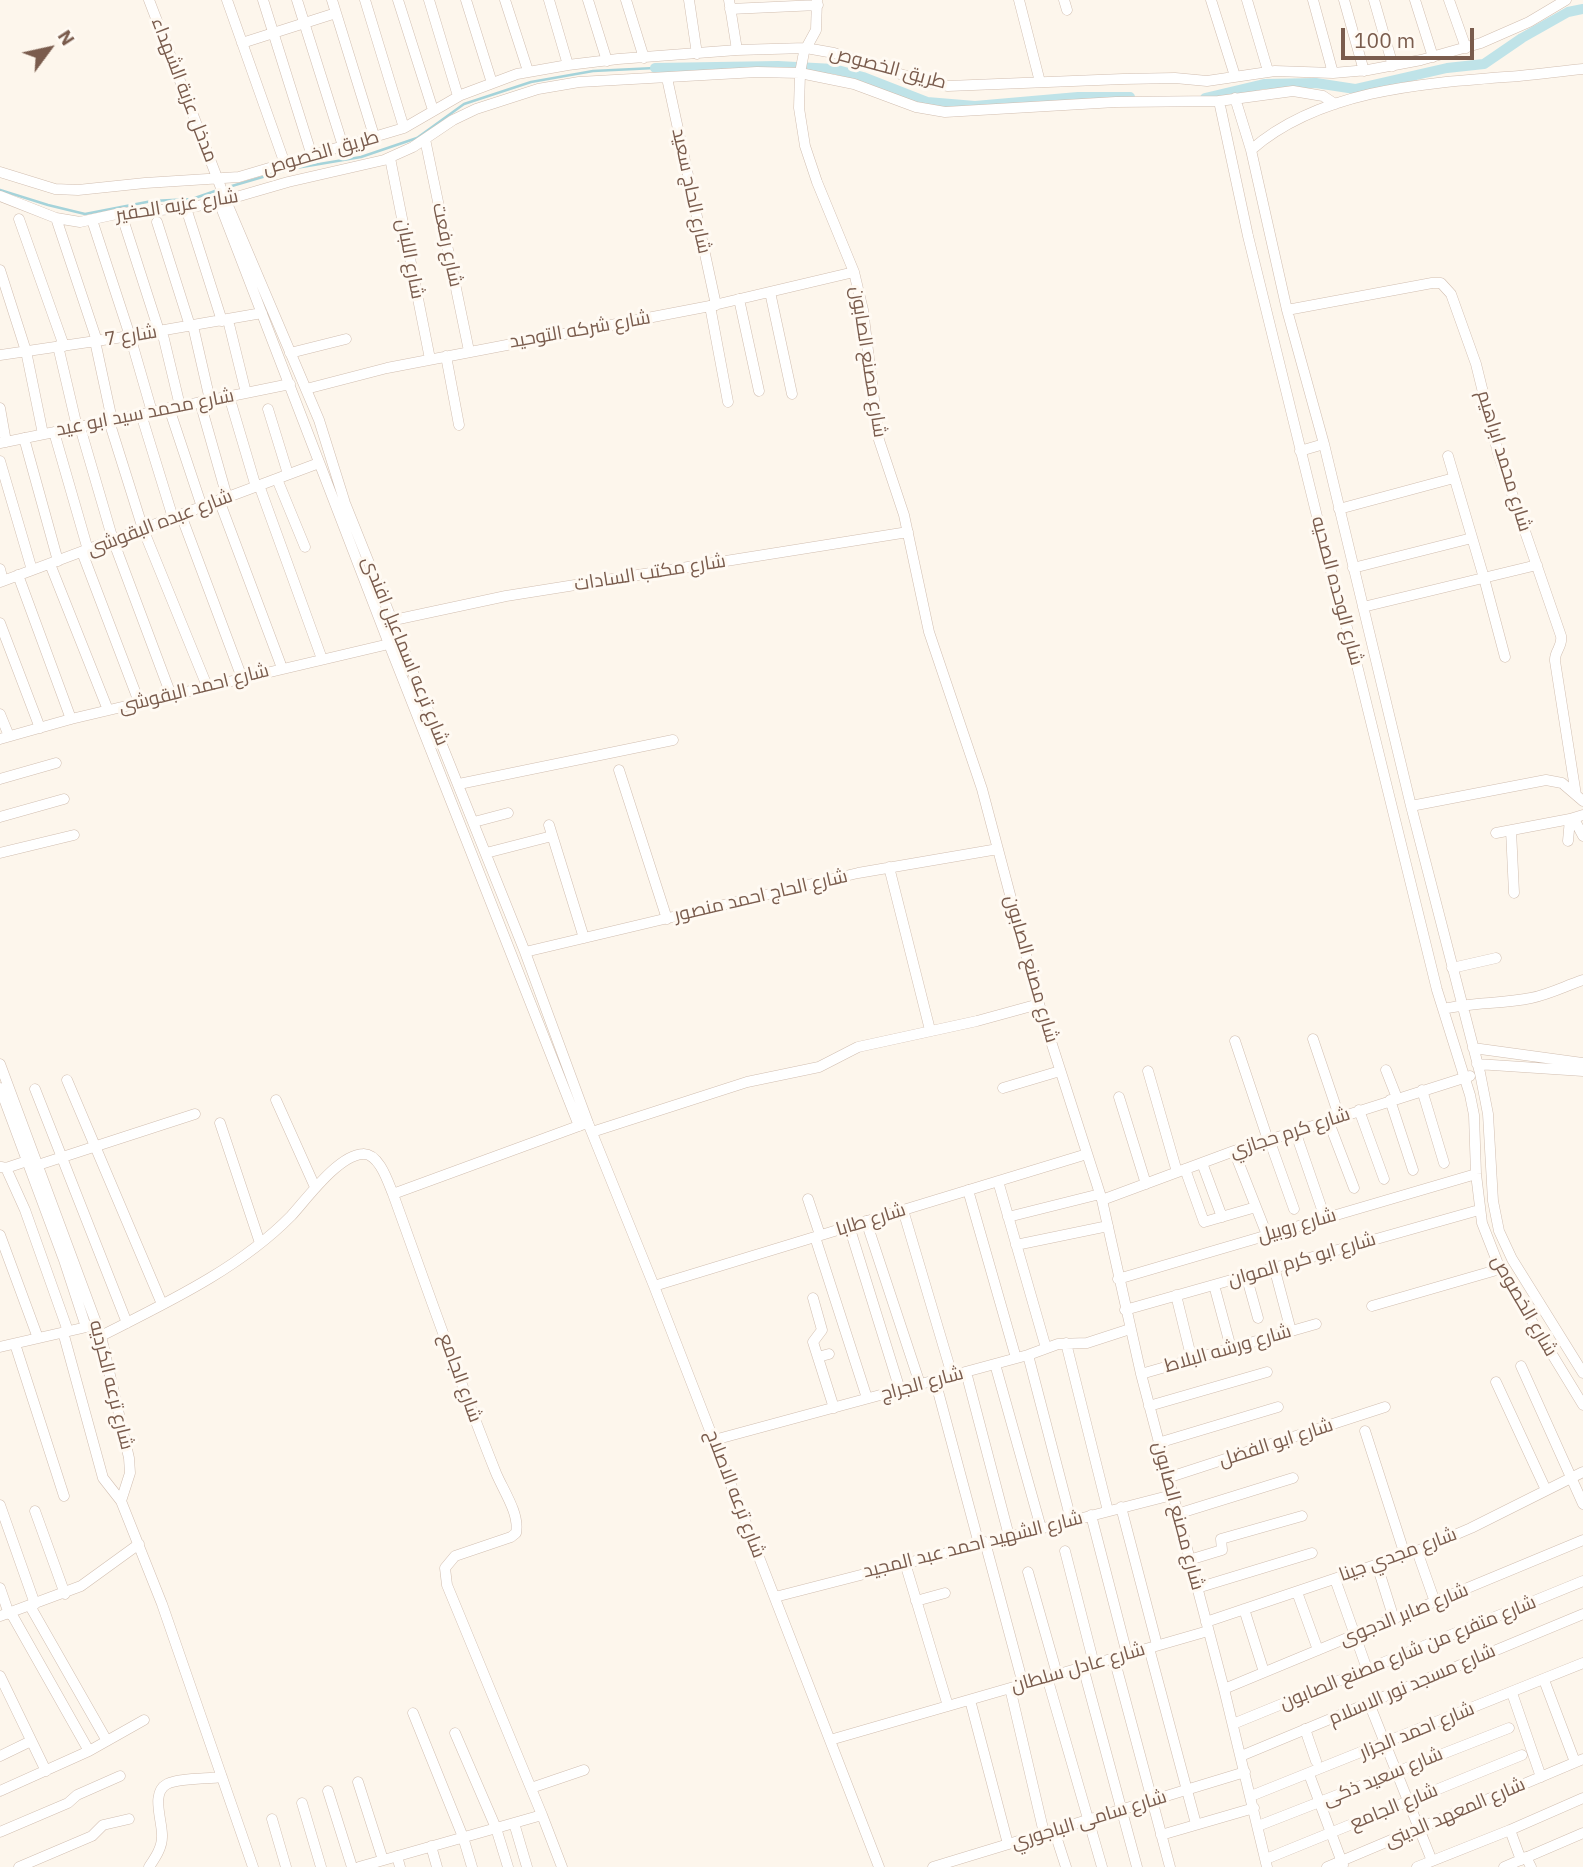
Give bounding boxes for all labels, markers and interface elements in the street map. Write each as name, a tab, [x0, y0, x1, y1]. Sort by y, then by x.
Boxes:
north arrow	[14, 14, 84, 84]
scale bar	[1345, 14, 1478, 58]
street label: مدخل عزبة الشهداء	[146, 15, 222, 165]
text: N	[53, 25, 80, 50]
text: 100 m	[1354, 26, 1415, 54]
street label: طريق الخصوص	[827, 42, 949, 94]
street label: طريق الخصوص	[260, 126, 382, 180]
street label: شارع الحاج سعيد	[667, 126, 715, 256]
street label: شارع عزبه الحفير	[114, 185, 240, 227]
street label: شارع رفعت	[427, 201, 467, 289]
street label: شارع اللبان	[391, 217, 429, 301]
street label: شارع مصنع الصابون	[845, 285, 891, 439]
street label: شارع شركه التوحيد	[508, 306, 652, 354]
street label: شارع 7	[103, 321, 159, 351]
street label: شارع محمد سيد ابو عيد	[54, 385, 236, 441]
street label: شارع محمد ابراهيم	[1472, 388, 1536, 534]
street label: شارع عبده البقوشى	[84, 485, 236, 561]
street label: شارع الوحده الصحيه	[1306, 514, 1368, 668]
street label: شارع مكتب السادات	[573, 550, 727, 596]
street label: شارع ترعه اسماعيل افندى	[357, 553, 453, 749]
street label: شارع احمد البقوشى	[116, 659, 272, 719]
street label: شارع الحاج احمد منصور	[672, 865, 850, 927]
street label: شارع مصنع الصابون	[999, 893, 1063, 1045]
street label: شارع كرم حجازي	[1227, 1103, 1353, 1163]
street label: شارع طابا	[833, 1199, 909, 1241]
street label: شارع روبيل	[1255, 1204, 1339, 1248]
street label: شارع ابو كرم الموان	[1225, 1228, 1379, 1292]
street label: شارع الخصوص	[1486, 1251, 1562, 1361]
street label: شارع ترعه الكرديه	[84, 1318, 138, 1452]
street label: شارع ورشه البلاط	[1162, 1320, 1294, 1378]
street label: شارع الجامع	[433, 1330, 487, 1426]
street label: شارع الجراج	[878, 1362, 966, 1406]
street label: شارع ابو الفضل	[1216, 1414, 1336, 1472]
street label: شارع ترعه الاصلاح	[700, 1427, 770, 1561]
street label: شارع مصنع الصابون	[1147, 1439, 1209, 1593]
street label: شارع الشهيد احمد عبد المجيد	[861, 1507, 1085, 1583]
street label: شارع مجدي جينا	[1336, 1523, 1460, 1587]
street label: شارع صابر الدجوى	[1336, 1579, 1472, 1651]
street label: شارع متفرع من شارع مصنع الصابون	[1276, 1591, 1540, 1715]
street label: شارع عادل سلطان	[1008, 1638, 1148, 1698]
street label: شارع مسجد نور الاسلام	[1325, 1640, 1499, 1730]
street label: شارع احمد الجزار	[1356, 1698, 1478, 1764]
street label: شارع سعيد ذكى	[1320, 1743, 1446, 1811]
street label: شارع المعهد الدينى	[1381, 1773, 1529, 1853]
street label: شارع الجامع	[1347, 1779, 1441, 1835]
street label: شارع سامى الباجوري	[1009, 1786, 1169, 1854]

